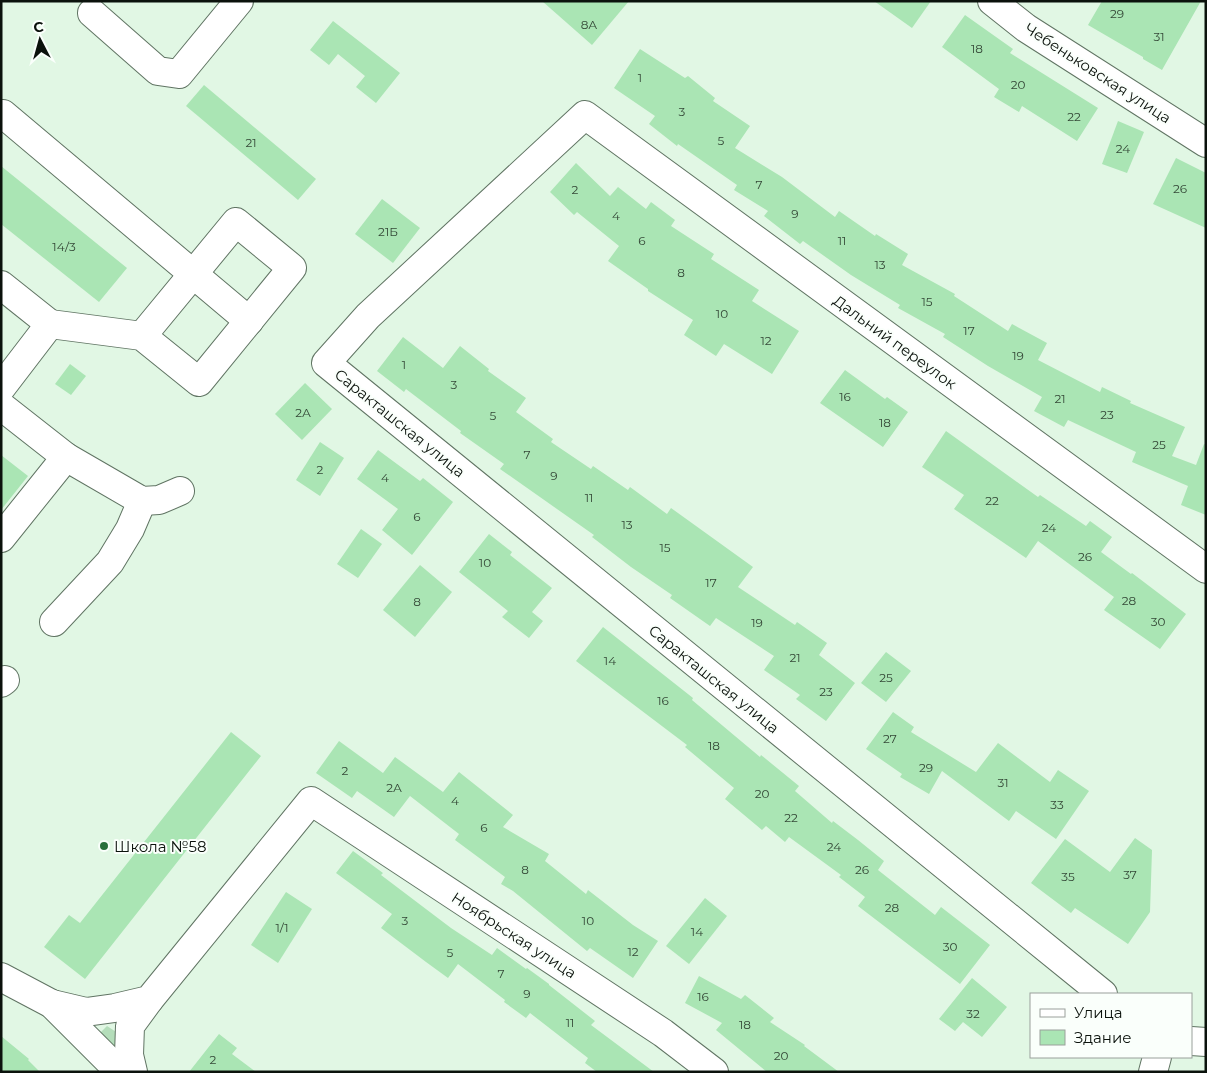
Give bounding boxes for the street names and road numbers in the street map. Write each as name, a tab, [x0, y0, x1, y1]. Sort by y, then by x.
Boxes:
street label: Чебеньковская улица	[1021, 19, 1175, 127]
street label: Дальний переулок	[830, 291, 961, 393]
street label: Саракташская улица	[331, 365, 469, 481]
street label: Саракташская улица	[645, 621, 783, 737]
street label: Ноябрьская улица	[448, 888, 580, 982]

